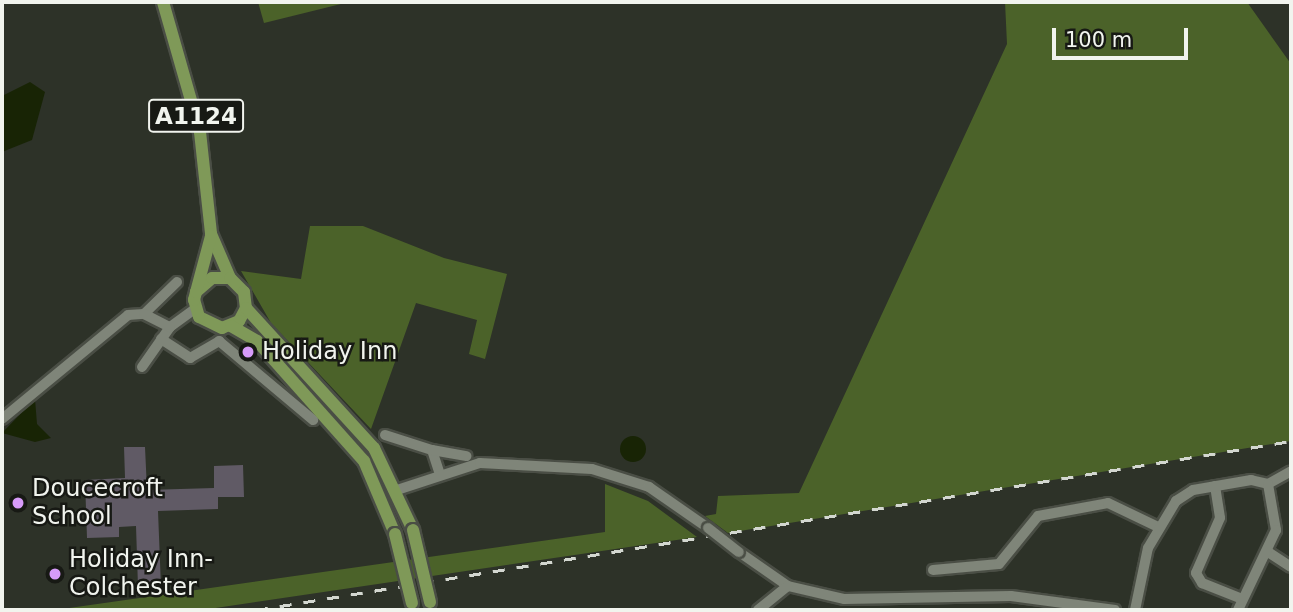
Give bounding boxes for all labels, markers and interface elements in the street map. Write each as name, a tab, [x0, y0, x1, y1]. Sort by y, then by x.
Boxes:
scale bar	[1055, 14, 1192, 58]
text: 100 m	[1065, 28, 1132, 52]
road number: A1124	[147, 97, 245, 136]
place label: Holiday Inn	[262, 338, 397, 366]
marker: Holiday Inn	[240, 344, 256, 360]
place label: Doucecroft School	[32, 475, 163, 531]
marker: Doucecroft School	[10, 495, 26, 511]
place label: Holiday Inn- Colchester	[69, 546, 213, 602]
marker: Holiday Inn- Colchester	[47, 566, 63, 582]

